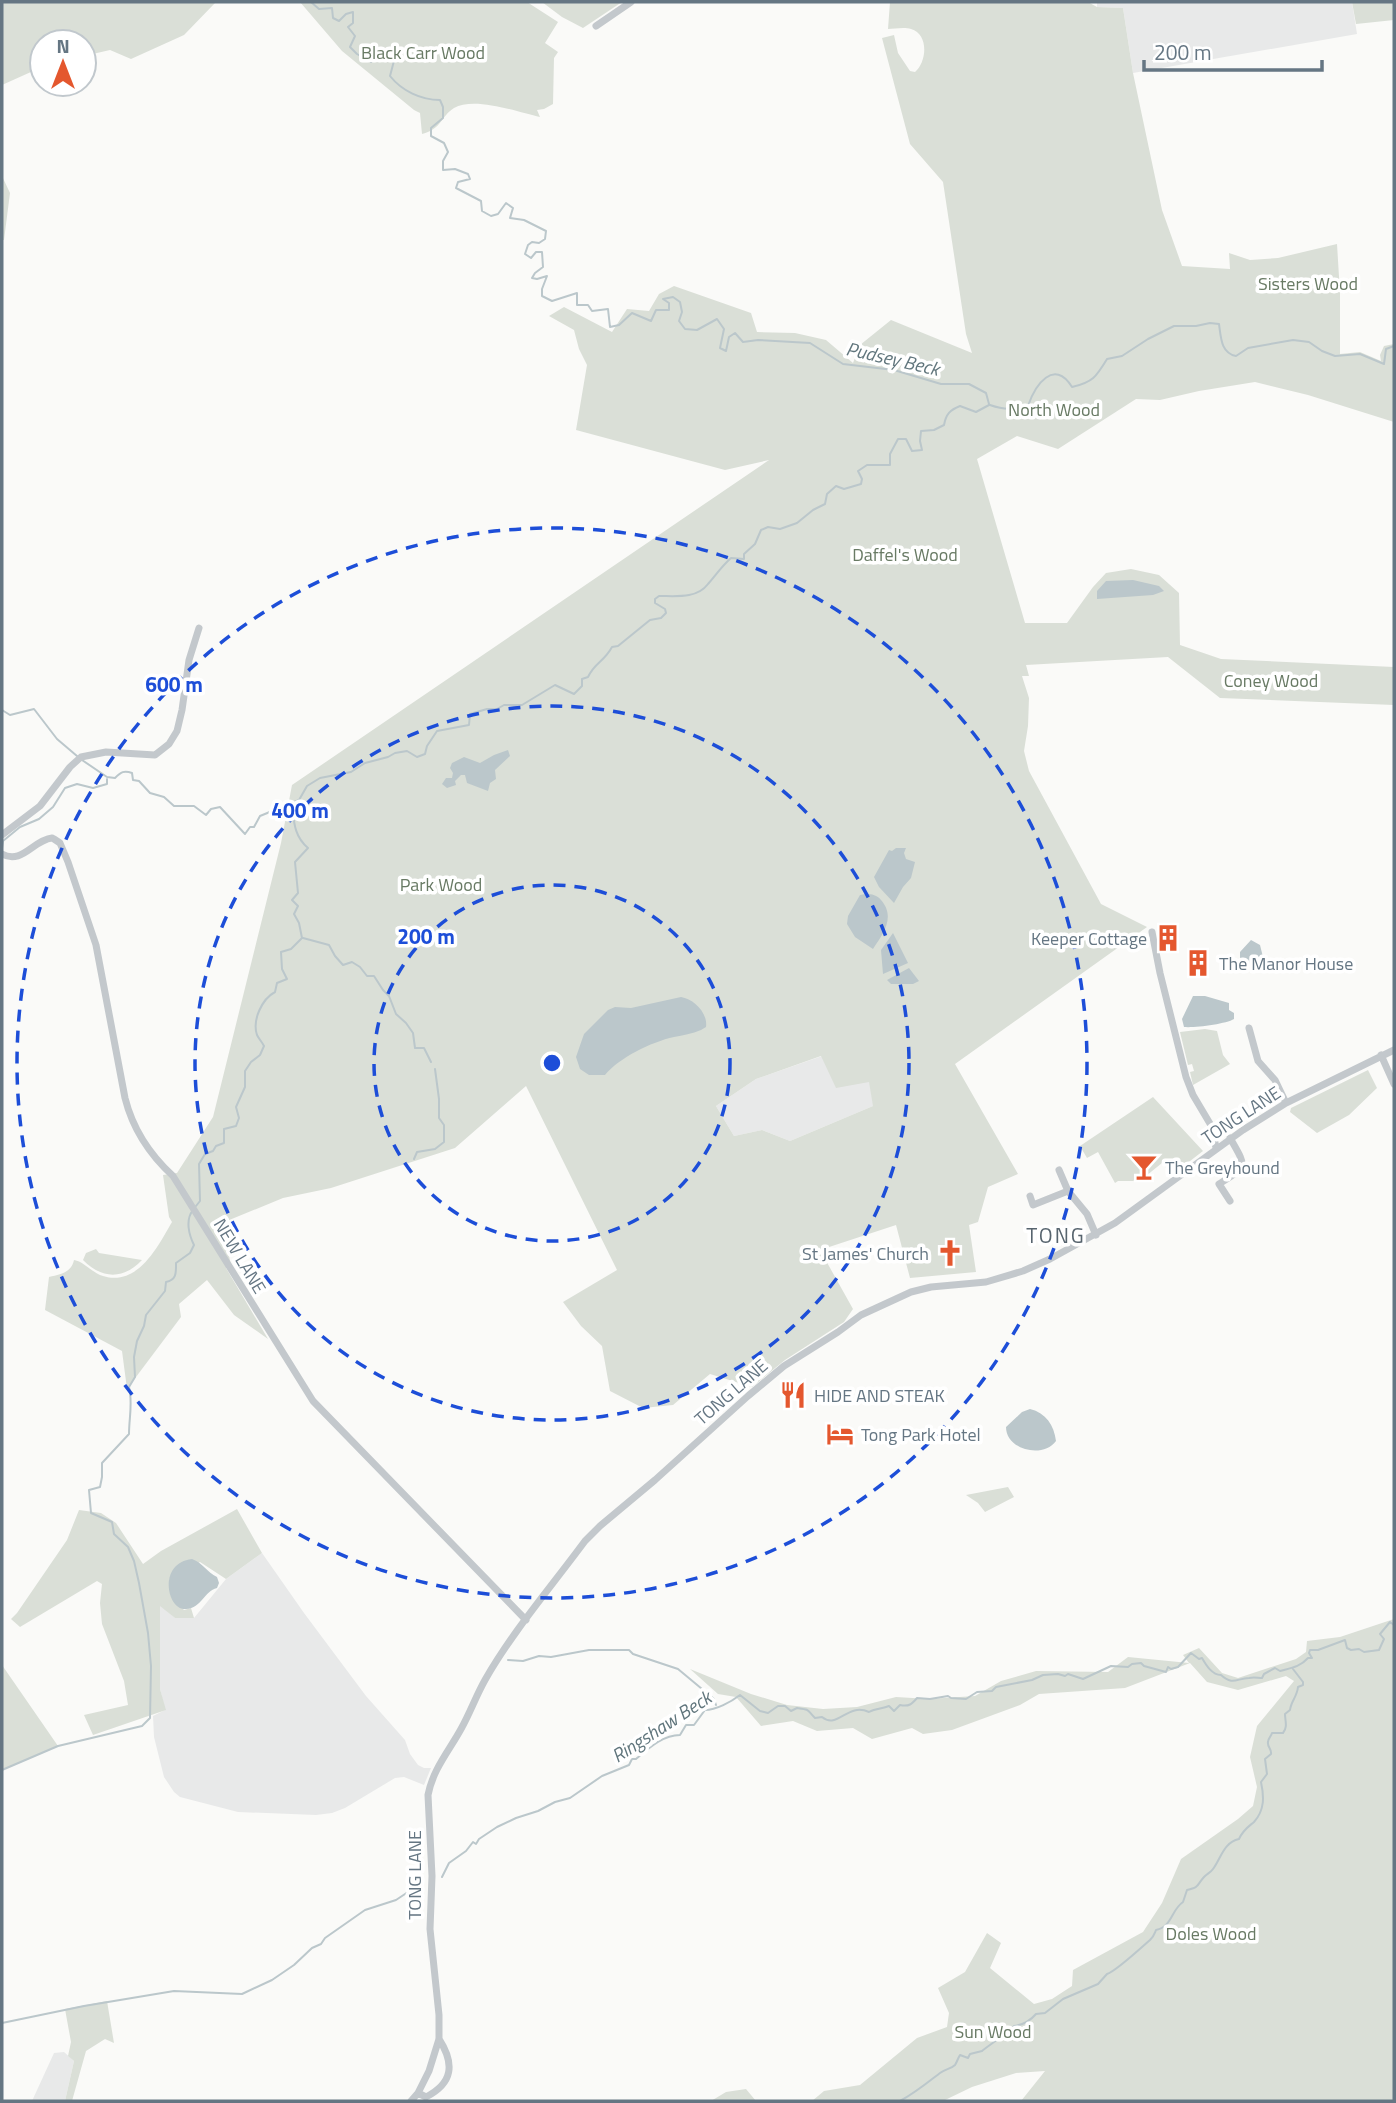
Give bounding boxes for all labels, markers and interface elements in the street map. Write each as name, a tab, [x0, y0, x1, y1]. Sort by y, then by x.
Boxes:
north arrow	[28, 28, 98, 98]
scale bar	[1144, 28, 1322, 72]
text: N	[56, 31, 70, 60]
text: 200 m	[1154, 36, 1211, 68]
park label: Black Carr Wood	[361, 39, 485, 66]
park label: Sisters Wood	[1258, 270, 1358, 297]
water label: Pudsey Beck	[844, 333, 945, 383]
park label: North Wood	[1008, 396, 1100, 423]
park label: Daffel's Wood	[852, 541, 958, 568]
park label: Coney Wood	[1224, 667, 1318, 694]
text: 600 m	[145, 668, 203, 700]
text: 400 m	[271, 794, 329, 826]
park label: Park Wood	[400, 871, 482, 898]
text: 200 m	[397, 920, 455, 952]
building icon: Keeper Cottage	[1153, 923, 1183, 953]
place label: Keeper Cottage	[1031, 925, 1147, 952]
building icon: The Manor House	[1183, 948, 1213, 978]
place label: The Manor House	[1219, 950, 1353, 977]
centre of rings	[540, 1051, 564, 1075]
street label: TONG LANE	[1196, 1079, 1286, 1151]
bar icon: The Greyhound	[1129, 1152, 1159, 1182]
place label: The Greyhound	[1165, 1154, 1280, 1181]
street label: NEW LANE	[207, 1213, 273, 1299]
district label: TONG	[1026, 1219, 1086, 1251]
church icon: St James' Church	[935, 1238, 965, 1268]
place label: St James' Church	[802, 1240, 929, 1267]
street label: TONG LANE	[688, 1352, 774, 1432]
restaurant icon: HIDE AND STEAK	[778, 1380, 808, 1410]
place label: HIDE AND STEAK	[814, 1382, 945, 1409]
hotel icon: Tong Park Hotel	[825, 1419, 855, 1449]
place label: Tong Park Hotel	[861, 1421, 981, 1448]
water label: Ringshaw Beck	[605, 1681, 719, 1769]
street label: TONG LANE	[401, 1830, 428, 1920]
park label: Doles Wood	[1166, 1920, 1256, 1947]
park label: Sun Wood	[954, 2018, 1032, 2045]

